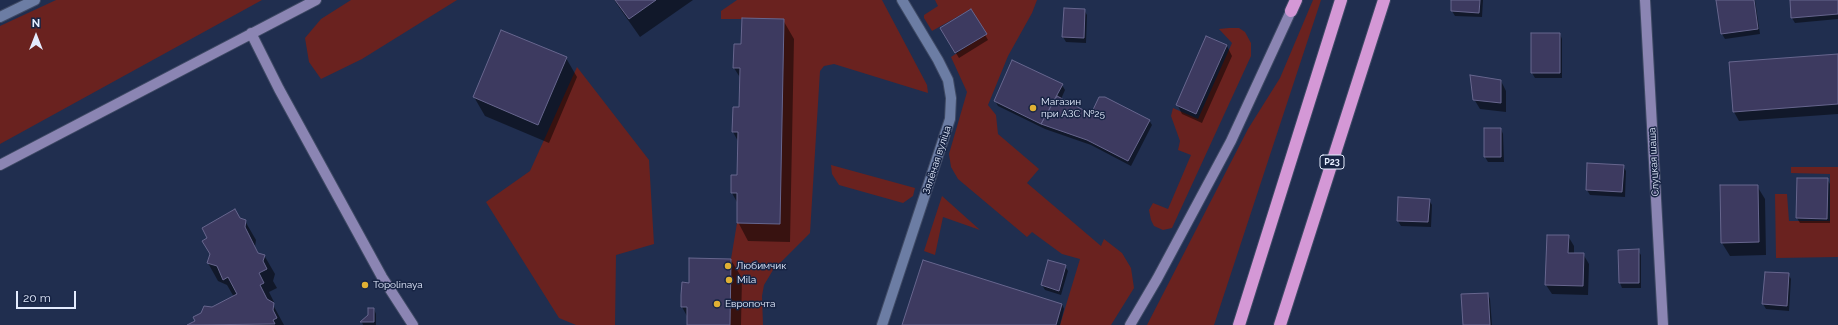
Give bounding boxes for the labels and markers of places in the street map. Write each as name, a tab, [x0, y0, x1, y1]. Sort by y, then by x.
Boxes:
place label: Магазин при АЗС №25	[1041, 96, 1105, 120]
marker: Магазин при АЗС №25	[1028, 103, 1038, 113]
place label: Любимчик	[736, 260, 786, 272]
marker: Любимчик	[723, 261, 733, 271]
place label: Mila	[737, 274, 756, 286]
marker: Mila	[724, 275, 734, 285]
place label: Topolinaya	[373, 279, 423, 291]
marker: Topolinaya	[360, 280, 370, 290]
place label: Европочта	[725, 298, 775, 310]
marker: Европочта	[712, 299, 722, 309]

